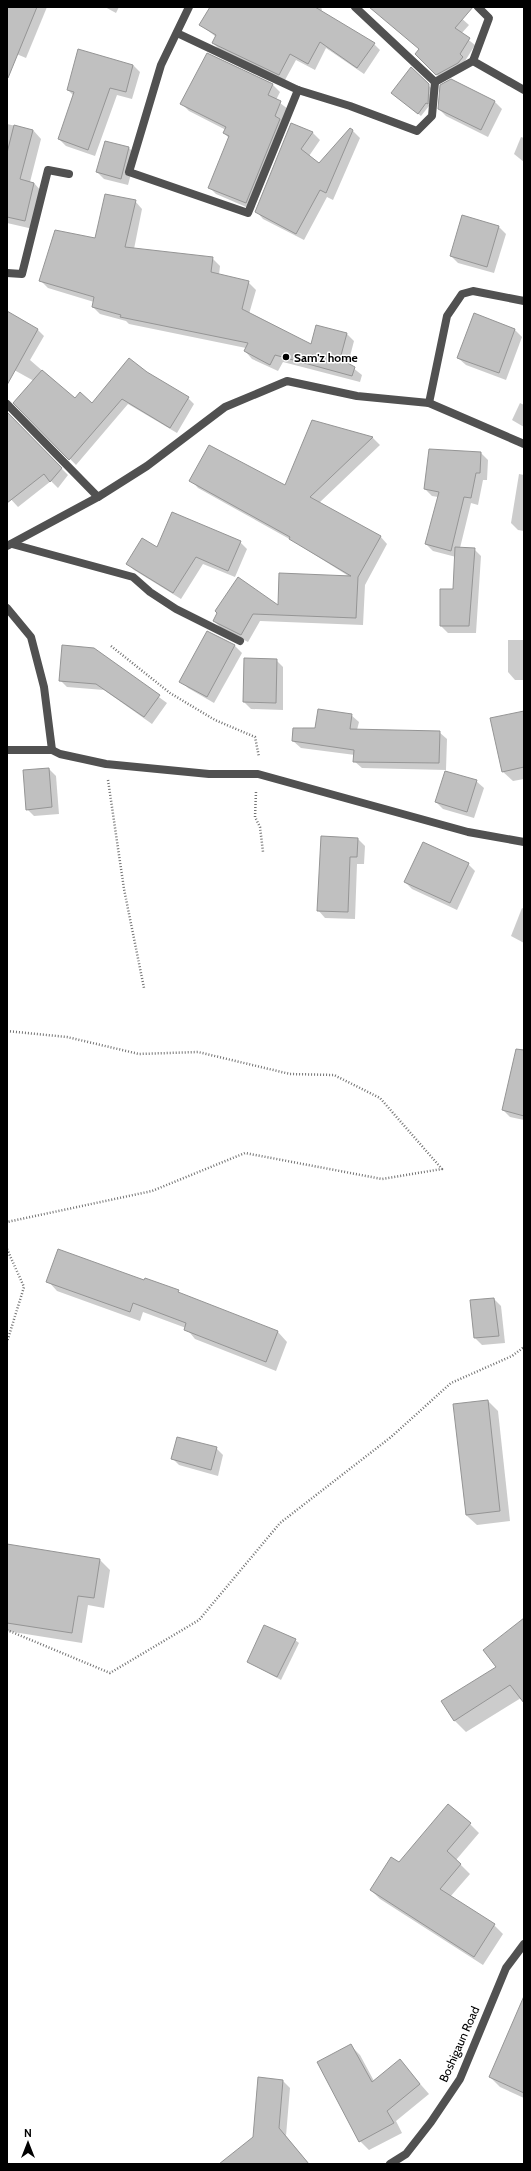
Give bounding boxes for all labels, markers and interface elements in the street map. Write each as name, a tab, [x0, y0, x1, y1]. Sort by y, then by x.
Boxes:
place label: Sam'z home	[294, 350, 358, 365]
marker: Sam'z home	[281, 352, 291, 362]
street label: Boshigaun Road	[436, 2004, 482, 2084]
north arrow	[8, 2123, 48, 2163]
text: N	[24, 2126, 32, 2140]

